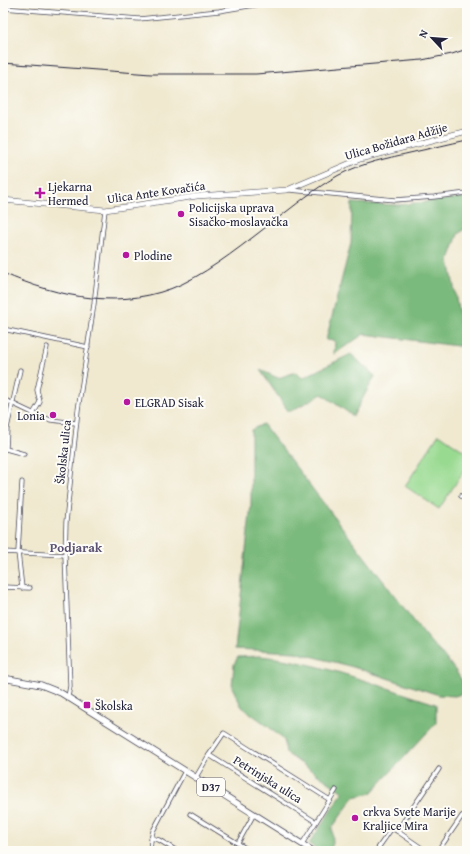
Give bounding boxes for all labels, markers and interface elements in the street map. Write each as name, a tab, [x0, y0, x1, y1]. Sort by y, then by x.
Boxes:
north arrow	[412, 18, 452, 58]
text: N	[414, 26, 432, 40]
street label: Ulica Božidara Adžije	[343, 118, 450, 164]
street label: Ulica Ante Kovačića	[106, 177, 206, 207]
place label: Ljekarna Hermed	[48, 178, 92, 209]
marker: Ljekarna Hermed	[35, 188, 45, 198]
place label: Policijska uprava Sisačko-moslavačka	[189, 199, 288, 230]
marker: Policijska uprava Sisačko-moslavačka	[176, 209, 186, 219]
place label: Plodine	[134, 247, 172, 264]
marker: Plodine	[121, 250, 131, 260]
place label: ELGRAD Sisak	[135, 394, 205, 411]
marker: ELGRAD Sisak	[122, 397, 132, 407]
place label: Lonia	[17, 407, 45, 424]
marker: Lonia	[48, 410, 58, 420]
street label: Školska ulica	[51, 419, 75, 485]
district label: Podjarak	[50, 538, 103, 557]
place label: Školska	[95, 697, 133, 714]
marker: Školska	[82, 700, 92, 710]
street label: Petrinjska ulica	[230, 751, 306, 807]
road number: D37	[197, 778, 225, 796]
place label: crkva Svete Marije Kraljice Mira	[363, 803, 456, 834]
marker: crkva Svete Marije Kraljice Mira	[350, 813, 360, 823]

